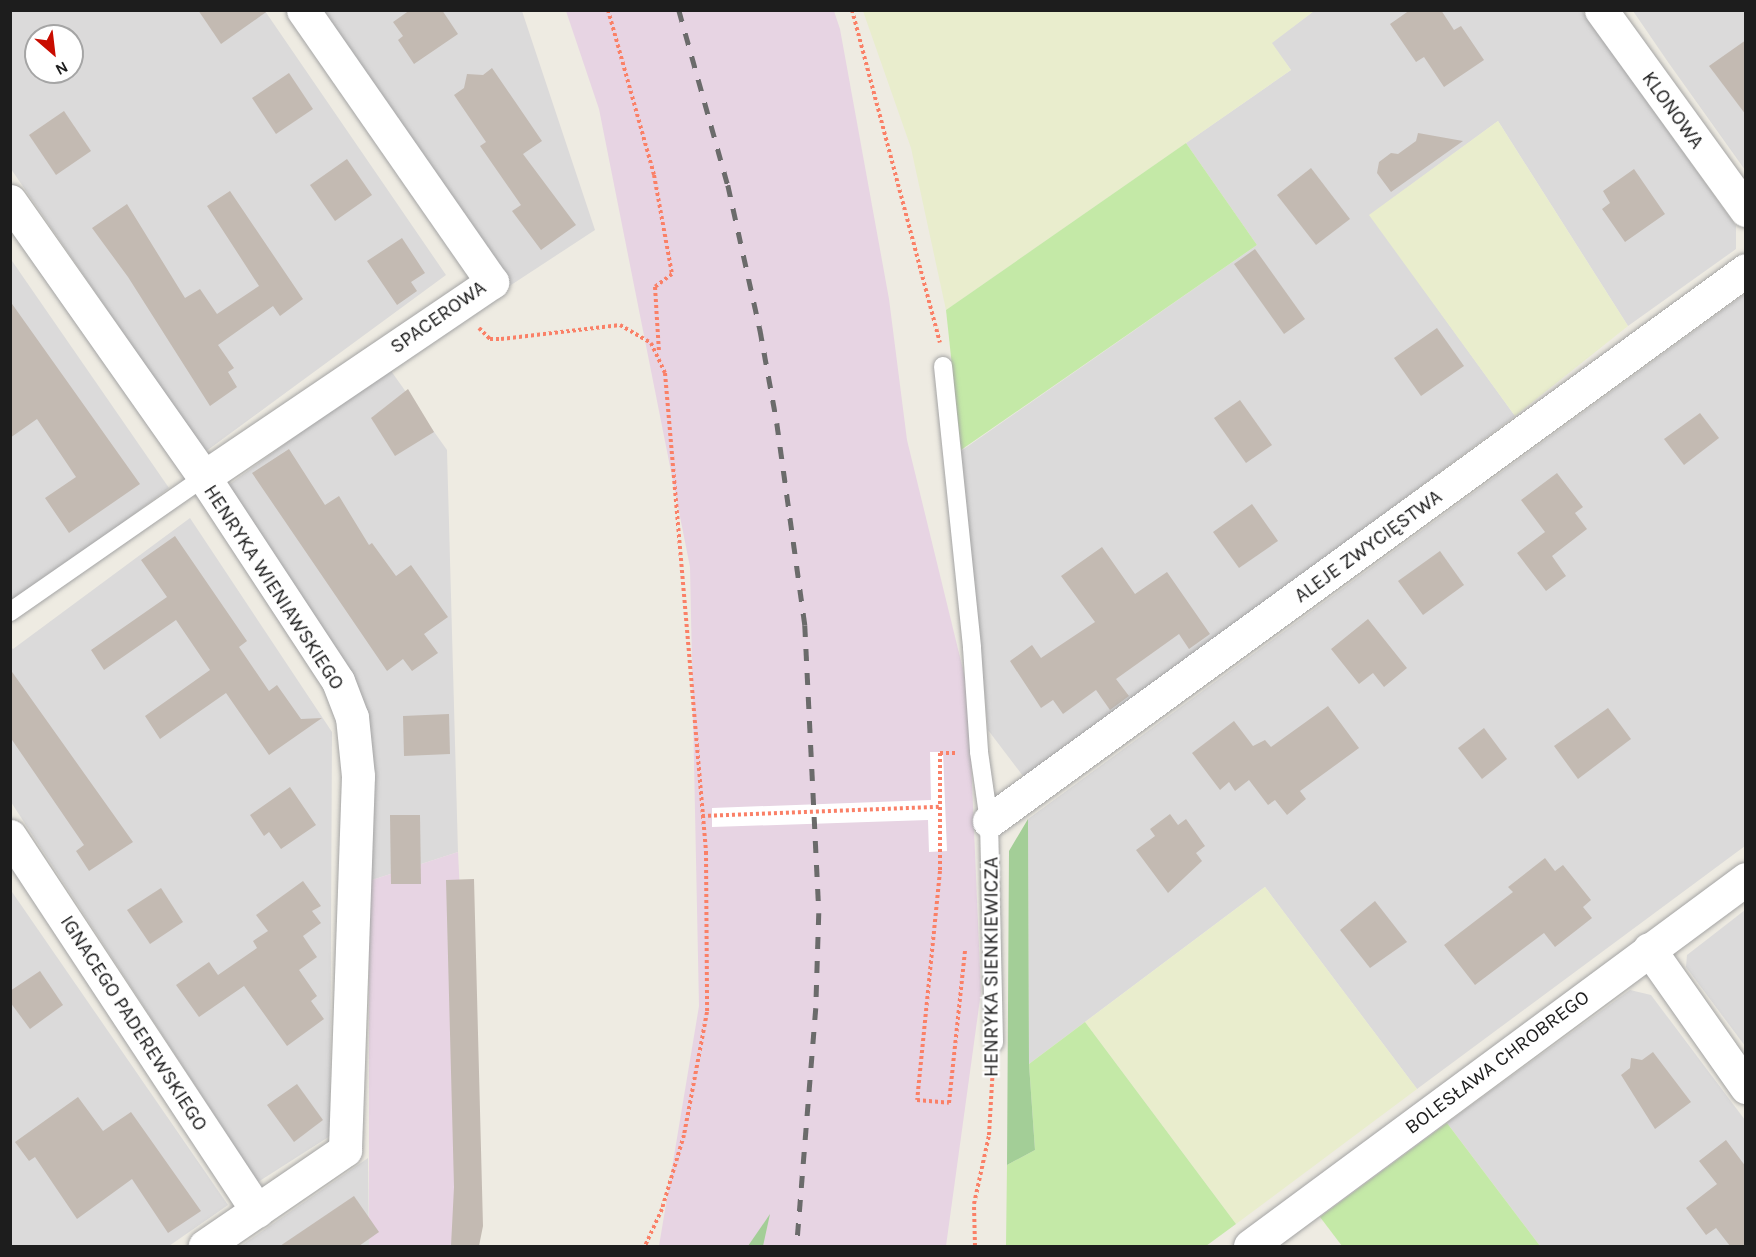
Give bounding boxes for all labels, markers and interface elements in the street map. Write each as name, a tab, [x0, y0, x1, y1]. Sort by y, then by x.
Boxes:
north arrow	[24, 24, 84, 84]
text: N	[52, 57, 71, 80]
street label: KLONOWA	[1637, 67, 1709, 153]
street label: SPACEROWA	[386, 275, 490, 359]
street label: HENRYKA WIENIAWSKIEGO	[199, 480, 349, 694]
street label: ALEJE ZWYCIĘSTWA	[1290, 484, 1446, 608]
street label: HENRYKA SIENKIEWICZA	[979, 857, 1003, 1077]
street label: IGNACEGO PADEREWSKIEGO	[55, 911, 213, 1135]
street label: BOLESŁAWA CHROBREGO	[1400, 985, 1594, 1139]

